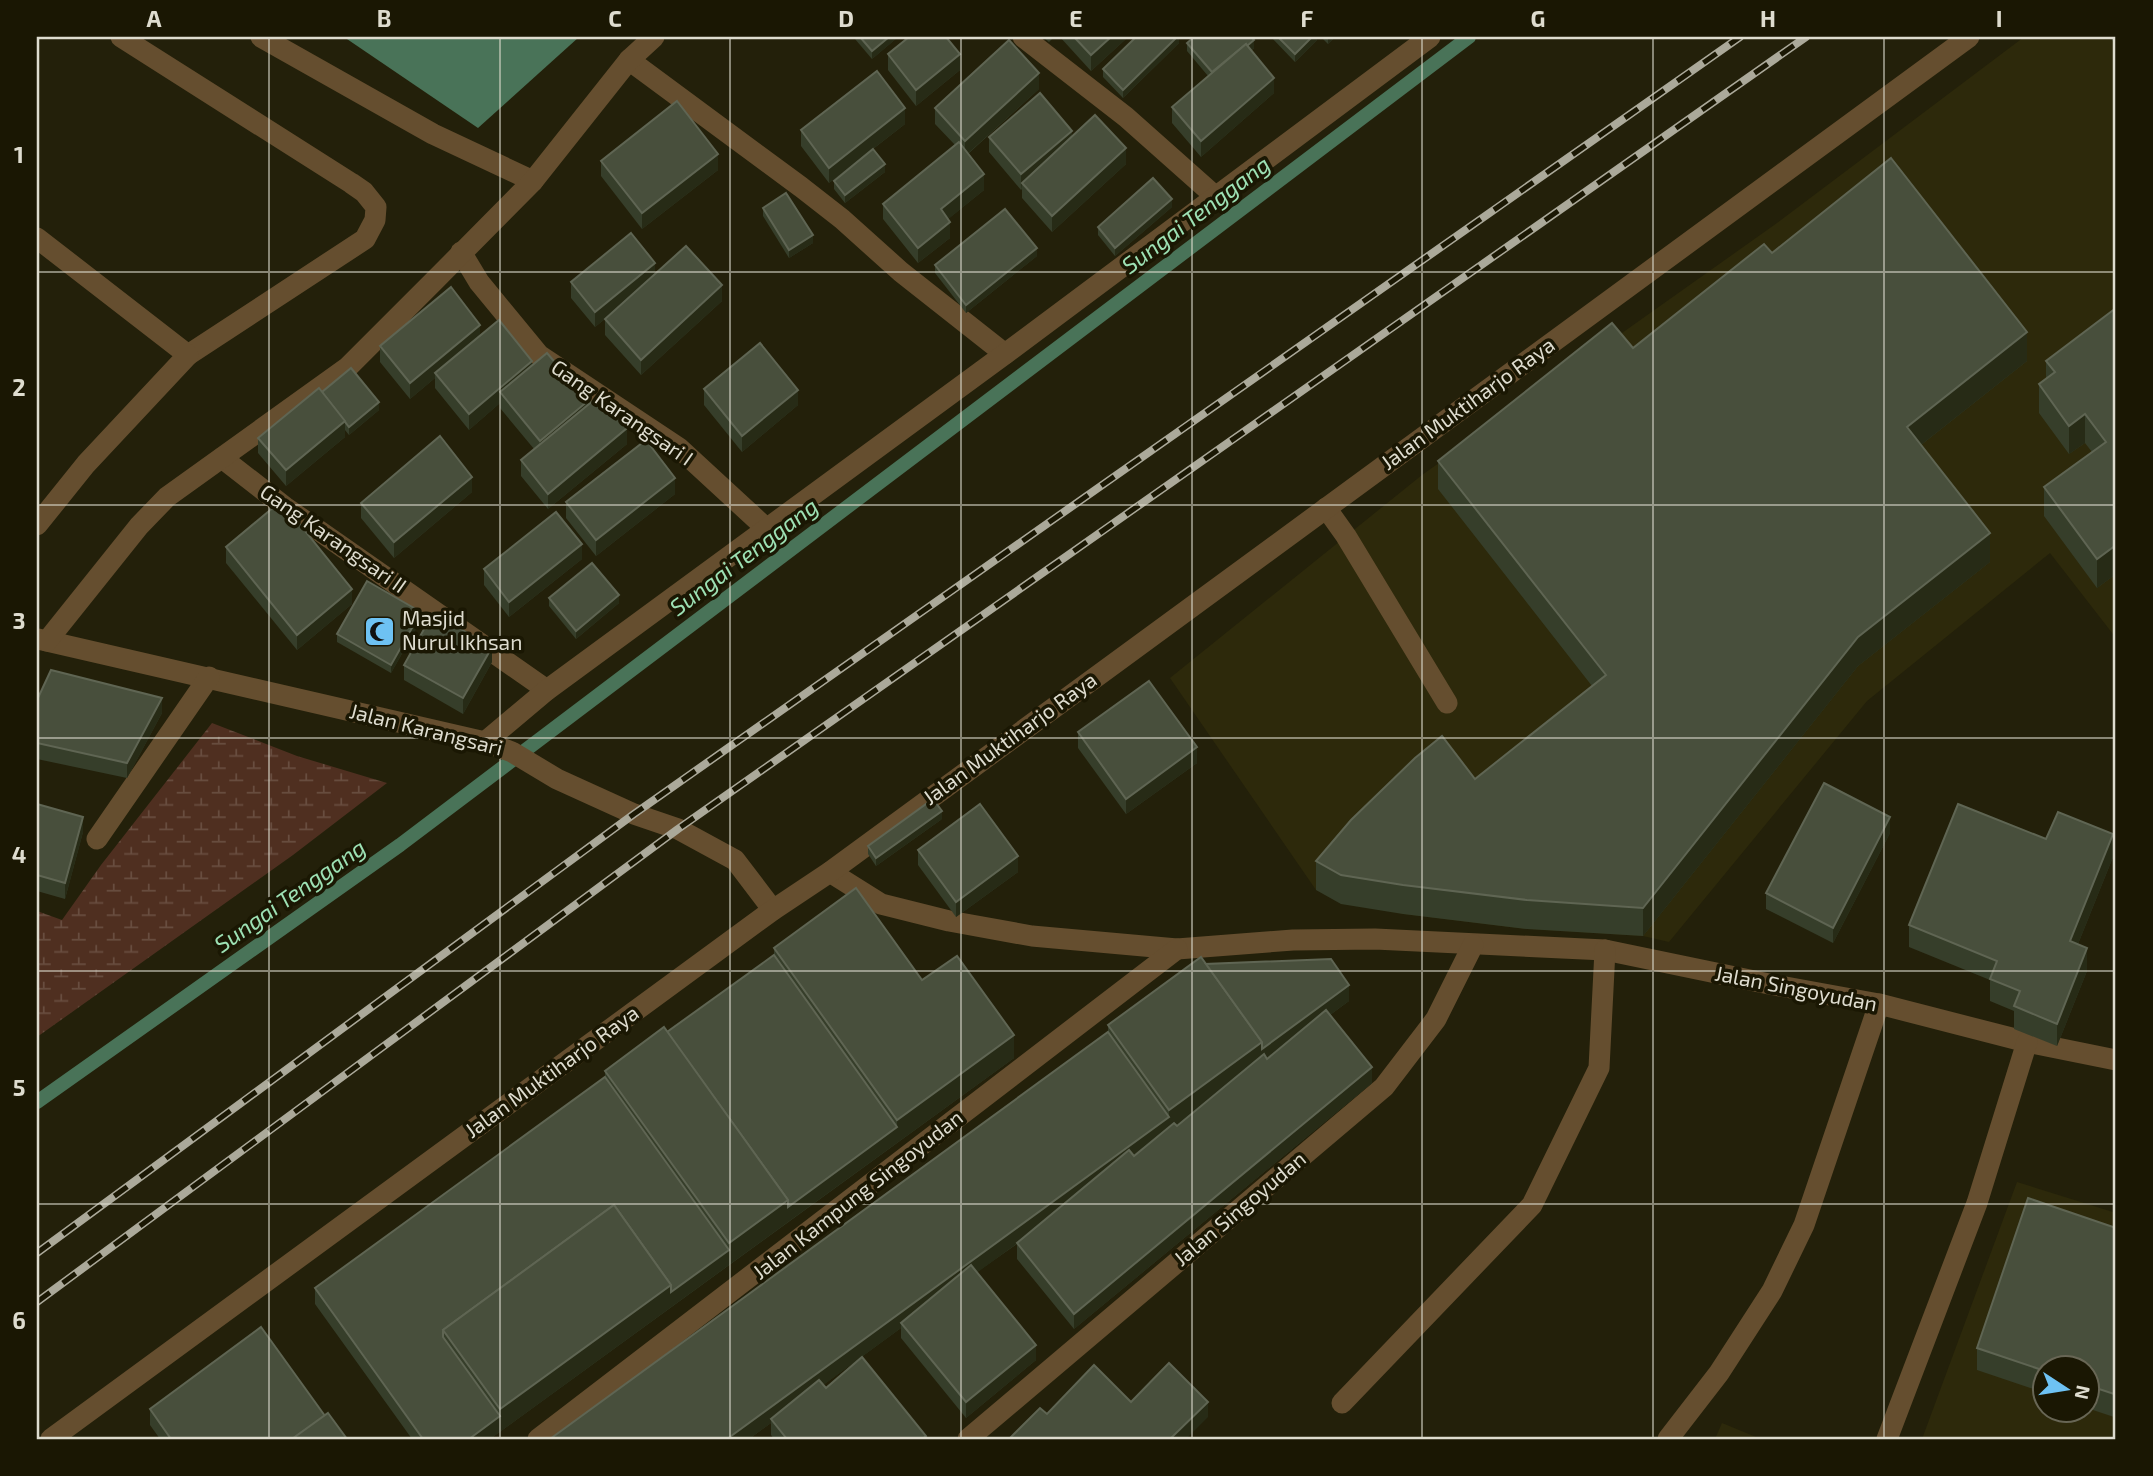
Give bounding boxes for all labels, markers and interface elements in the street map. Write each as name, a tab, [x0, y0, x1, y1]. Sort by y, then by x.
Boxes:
text: A	[146, 4, 162, 32]
text: B	[377, 4, 391, 32]
text: C	[608, 4, 622, 32]
text: D	[838, 4, 854, 32]
text: E	[1069, 4, 1083, 32]
text: F	[1301, 4, 1314, 32]
text: G	[1531, 4, 1545, 32]
text: H	[1760, 4, 1776, 32]
text: I	[1996, 4, 2002, 32]
text: 1	[14, 140, 24, 168]
water label: Sungai Tenggang	[1116, 149, 1275, 279]
street label: Jalan Muktiharjo Raya	[1375, 331, 1559, 475]
street label: Gang Karangsari I	[547, 354, 698, 470]
text: 2	[12, 373, 26, 401]
street label: Gang Karangsari II	[256, 478, 412, 598]
water label: Sungai Tenggang	[664, 491, 823, 621]
place label: Masjid Nurul Ikhsan	[402, 605, 522, 654]
text: 3	[12, 606, 26, 634]
mosque icon: Masjid Nurul Ikhsan	[362, 614, 396, 648]
street label: Jalan Muktiharjo Raya	[917, 666, 1101, 810]
street label: Jalan Karangsari	[347, 697, 506, 760]
water label: Sungai Tenggang	[208, 833, 371, 958]
text: 4	[12, 840, 26, 868]
street label: Jalan Singoyudan	[1713, 960, 1880, 1016]
street label: Jalan Muktiharjo Raya	[459, 999, 643, 1143]
text: 5	[13, 1073, 25, 1101]
street label: Jalan Kampung Singoyudan	[747, 1104, 967, 1284]
street label: Jalan Singoyudan	[1168, 1145, 1310, 1270]
text: 6	[12, 1306, 26, 1334]
north arrow	[2030, 1354, 2100, 1424]
text: N	[2070, 1384, 2096, 1402]

